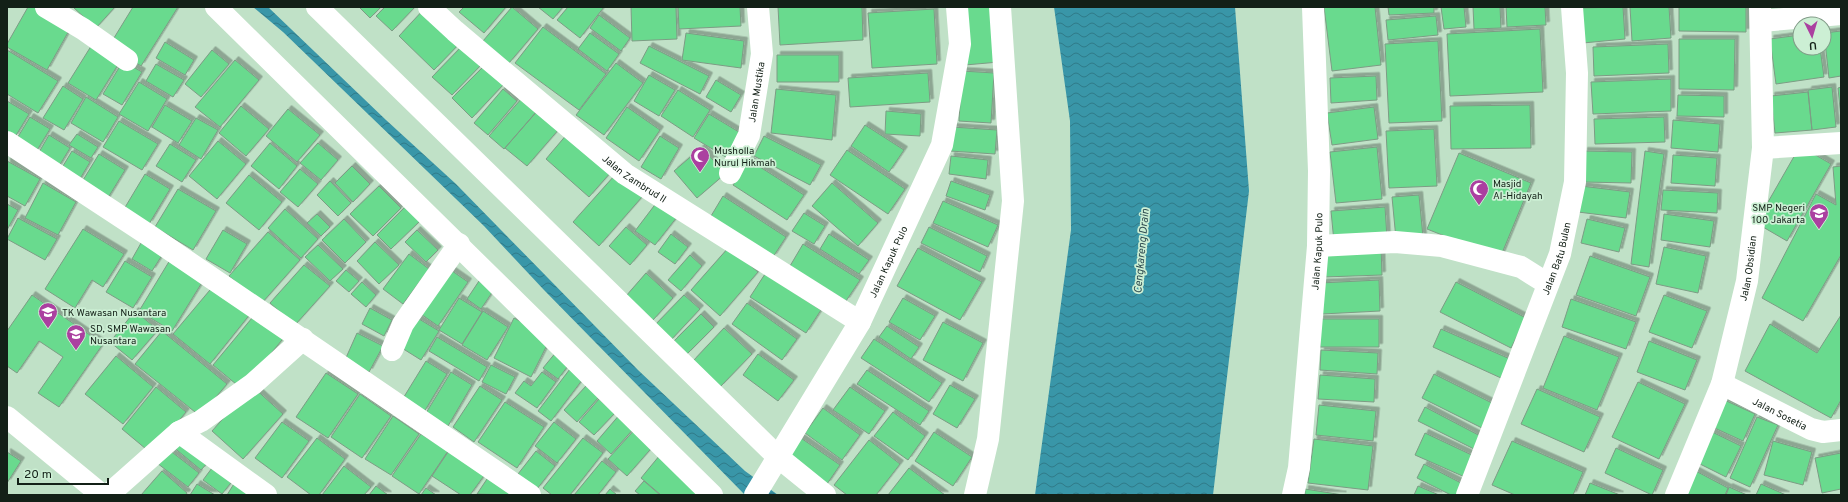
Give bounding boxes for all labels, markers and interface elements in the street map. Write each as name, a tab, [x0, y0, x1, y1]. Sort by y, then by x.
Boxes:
north arrow	[1792, 16, 1832, 56]
text: U	[1808, 38, 1817, 52]
street label: Jalan Mustika	[746, 61, 769, 124]
mosque icon: Musholla Nurul Hikmah	[689, 145, 711, 173]
place label: Musholla Nurul Hikmah	[714, 145, 776, 170]
street label: Jalan Zambrud II	[599, 153, 669, 207]
mosque icon: Masjid Al-Hidayah	[1468, 178, 1490, 206]
place label: Masjid Al-Hidayah	[1493, 178, 1543, 203]
place label: SMP Negeri 100 Jakarta	[1752, 202, 1805, 227]
school or university icon: SMP Negeri 100 Jakarta	[1808, 202, 1830, 230]
water label: Cengkareng Drain	[1131, 208, 1153, 294]
street label: Jalan Kapuk Pulo	[1309, 212, 1326, 291]
street label: Jalan Batu Bulan	[1540, 221, 1574, 297]
street label: Jalan Kapuk Pulo	[867, 224, 912, 300]
street label: Jalan Obsidian	[1737, 235, 1760, 302]
school or university icon: TK Wawasan Nusantara	[37, 301, 59, 329]
place label: TK Wawasan Nusantara	[62, 307, 166, 320]
school or university icon: SD, SMP Wawasan Nusantara	[65, 323, 87, 351]
place label: SD, SMP Wawasan Nusantara	[90, 323, 171, 348]
street label: Jalan Sosetia	[1750, 395, 1809, 434]
scale bar	[18, 460, 108, 486]
text: 20 m	[24, 467, 52, 483]

